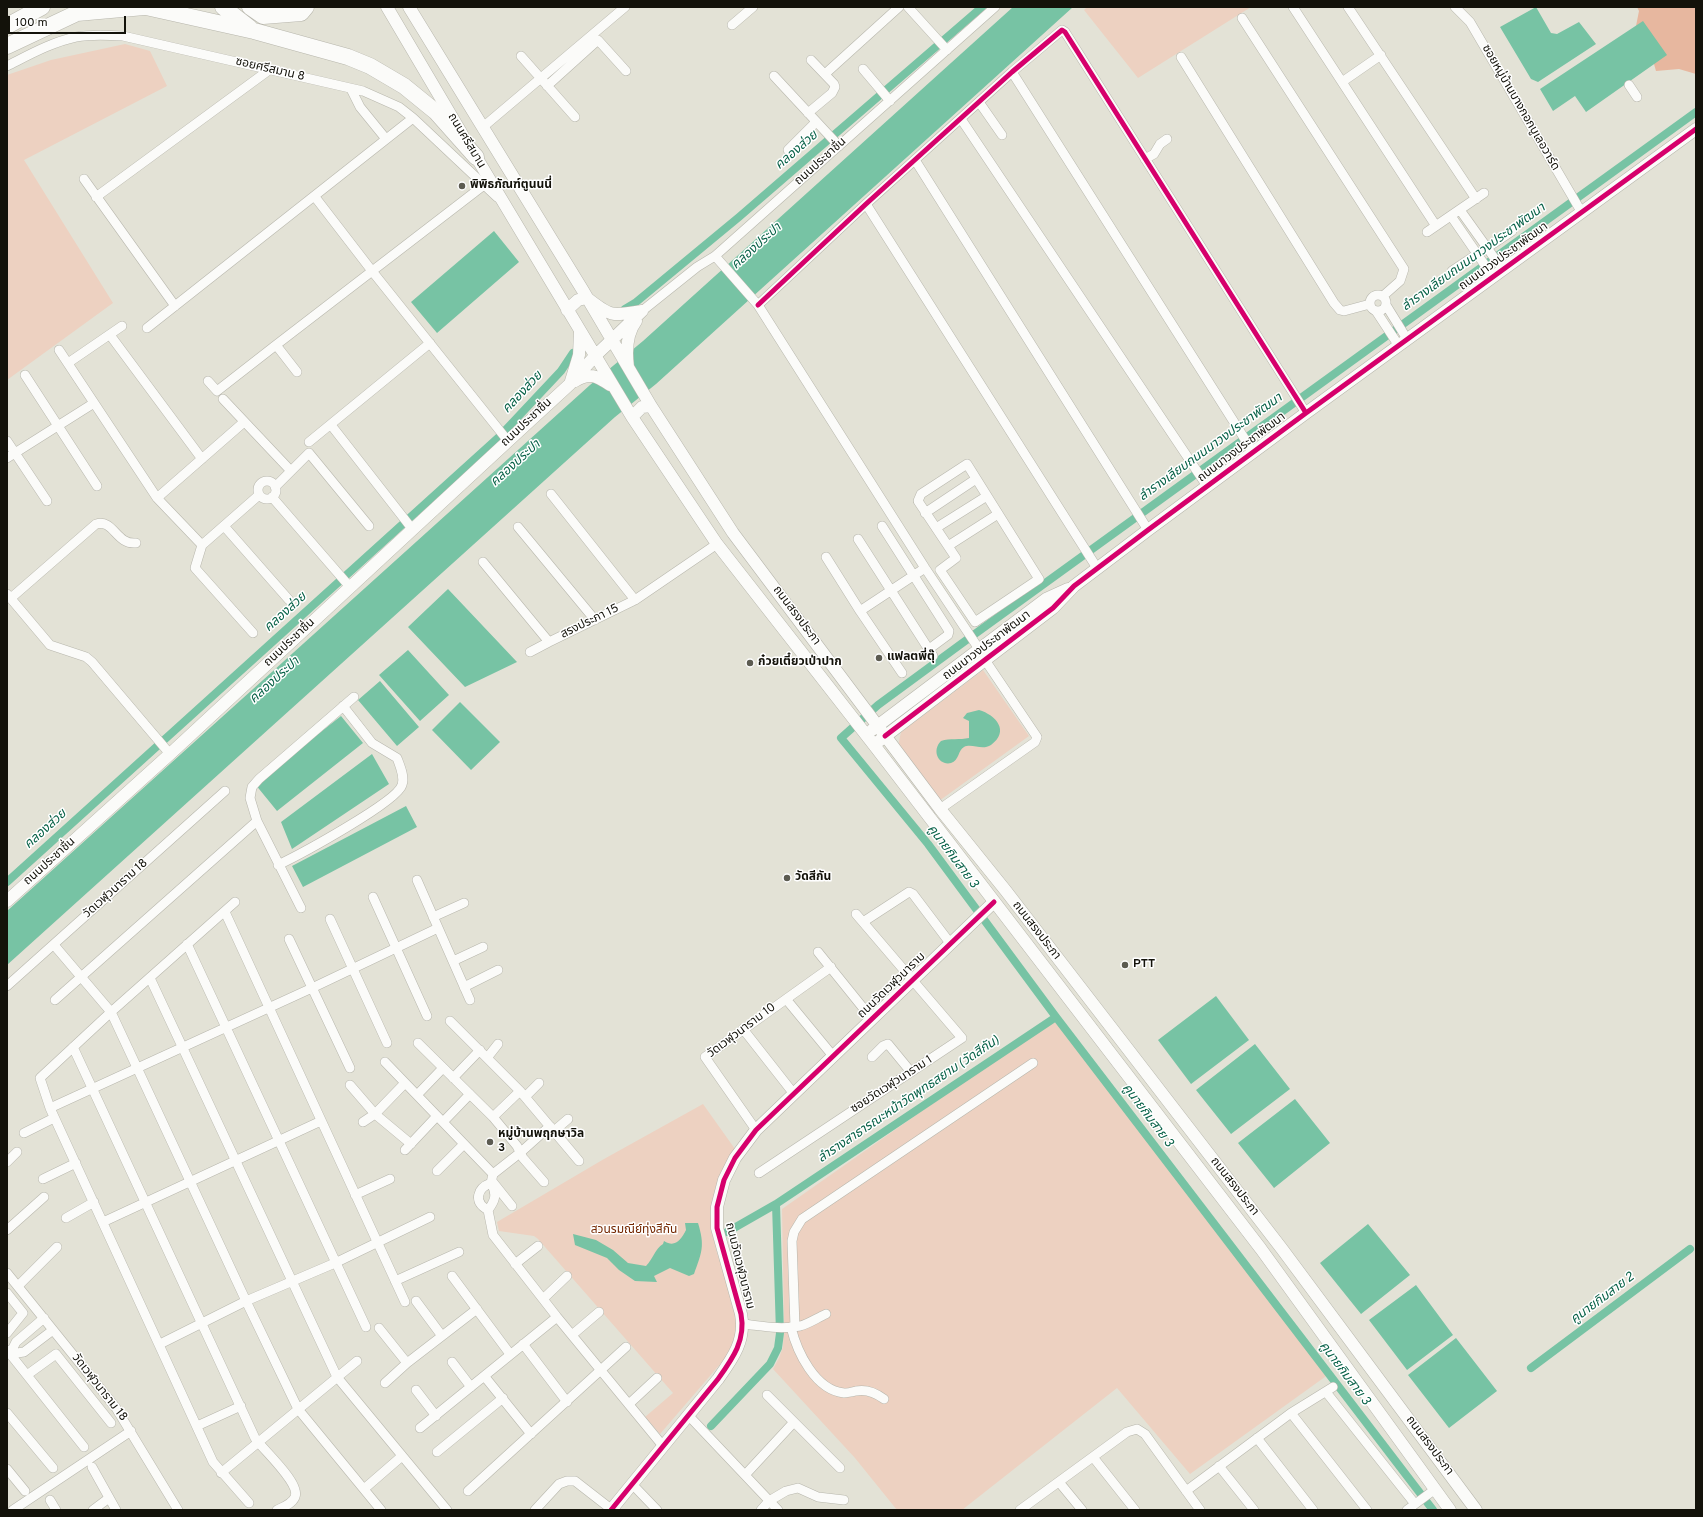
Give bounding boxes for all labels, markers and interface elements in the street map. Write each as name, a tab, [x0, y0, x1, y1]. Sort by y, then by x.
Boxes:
scale bar	[10, 8, 128, 34]
text: 100 m	[15, 15, 48, 31]
street label: ซอยหมู่บ้านบางกอกบูเลอวาร์ด	[1478, 43, 1562, 173]
street label: ซอยศรีสมาน 8	[234, 55, 306, 85]
street label: ถนนศรีสมาน	[444, 111, 488, 171]
water label: คลองส่วย	[772, 128, 822, 174]
street label: ถนนประชาชื่น	[792, 135, 850, 189]
place label: พิพิธภัณฑ์ตูนนนี่	[470, 179, 552, 193]
marker: พิพิธภัณฑ์ตูนนนี่	[457, 181, 467, 191]
water label: ลำรางเลียบถนนนาวงประชาพัฒนา	[1399, 201, 1549, 315]
street label: ถนนนาวงประชาพัฒนา	[1457, 220, 1551, 294]
water label: คลองประปา	[729, 221, 785, 273]
water label: คลองส่วย	[500, 369, 546, 417]
water label: ลำรางเลียบถนนนาวงประชาพัฒนา	[1136, 391, 1286, 505]
street label: ถนนประชาชื่น	[498, 396, 556, 450]
street label: ถนนนาวงประชาพัฒนา	[1195, 410, 1289, 486]
water label: คลองประปา	[488, 438, 544, 490]
street label: ถนนสรงประภา	[769, 584, 823, 648]
water label: คลองส่วย	[262, 590, 310, 636]
street label: สรงประภา 15	[558, 602, 622, 642]
street label: ถนนนาวงประชาพัฒนา	[940, 608, 1034, 684]
street label: ถนนประชาชื่น	[261, 616, 319, 670]
place label: แฟลตพี่ตุ๊	[887, 651, 935, 665]
marker: แฟลตพี่ตุ๊	[874, 653, 884, 663]
water label: คลองประปา	[247, 655, 303, 707]
place label: ก๋วยเตี๋ยวเป่าปาก	[758, 656, 842, 670]
marker: ก๋วยเตี๋ยวเป่าปาก	[745, 658, 755, 668]
water label: คลองส่วย	[22, 807, 70, 853]
water label: คูนายกิมสาย 3	[923, 822, 981, 892]
street label: ถนนประชาชื่น	[21, 835, 79, 889]
street label: วัดเวฬุวนาราม 18	[81, 856, 151, 922]
place label: วัดสีกัน	[795, 871, 831, 885]
marker: วัดสีกัน	[782, 873, 792, 883]
street label: ถนนสรงประภา	[1009, 899, 1063, 963]
street label: ถนนวัดเวฬุวนาราม	[855, 950, 929, 1022]
place label: PTT	[1133, 958, 1155, 972]
marker: PTT	[1120, 960, 1130, 970]
street label: วัดเวฬุวนาราม 10	[705, 1001, 779, 1061]
water label: ลำรางสาธารณะหน้าวัดพุทธสยาม (วัดสีกัน)	[815, 1033, 1003, 1167]
street label: ซอยวัดเวฬุวนาราม 1	[848, 1053, 936, 1117]
water label: คูนายกิมสาย 3	[1118, 1081, 1176, 1151]
place label: หมู่บ้านพฤกษาวิล 3	[498, 1128, 584, 1156]
marker: หมู่บ้านพฤกษาวิล 3	[485, 1137, 495, 1147]
street label: ถนนสรงประภา	[1207, 1155, 1261, 1219]
street label: ถนนวัดเวฬุวนาราม	[721, 1221, 757, 1311]
park label: สวนรมณีย์ทุ่งสีกัน	[591, 1224, 677, 1238]
water label: คูนายกิมสาย 2	[1568, 1270, 1638, 1328]
water label: คูนายกิมสาย 3	[1315, 1339, 1373, 1409]
street label: วัดเวฬุวนาราม 18	[68, 1351, 130, 1425]
street label: ถนนสรงประภา	[1402, 1414, 1456, 1478]

